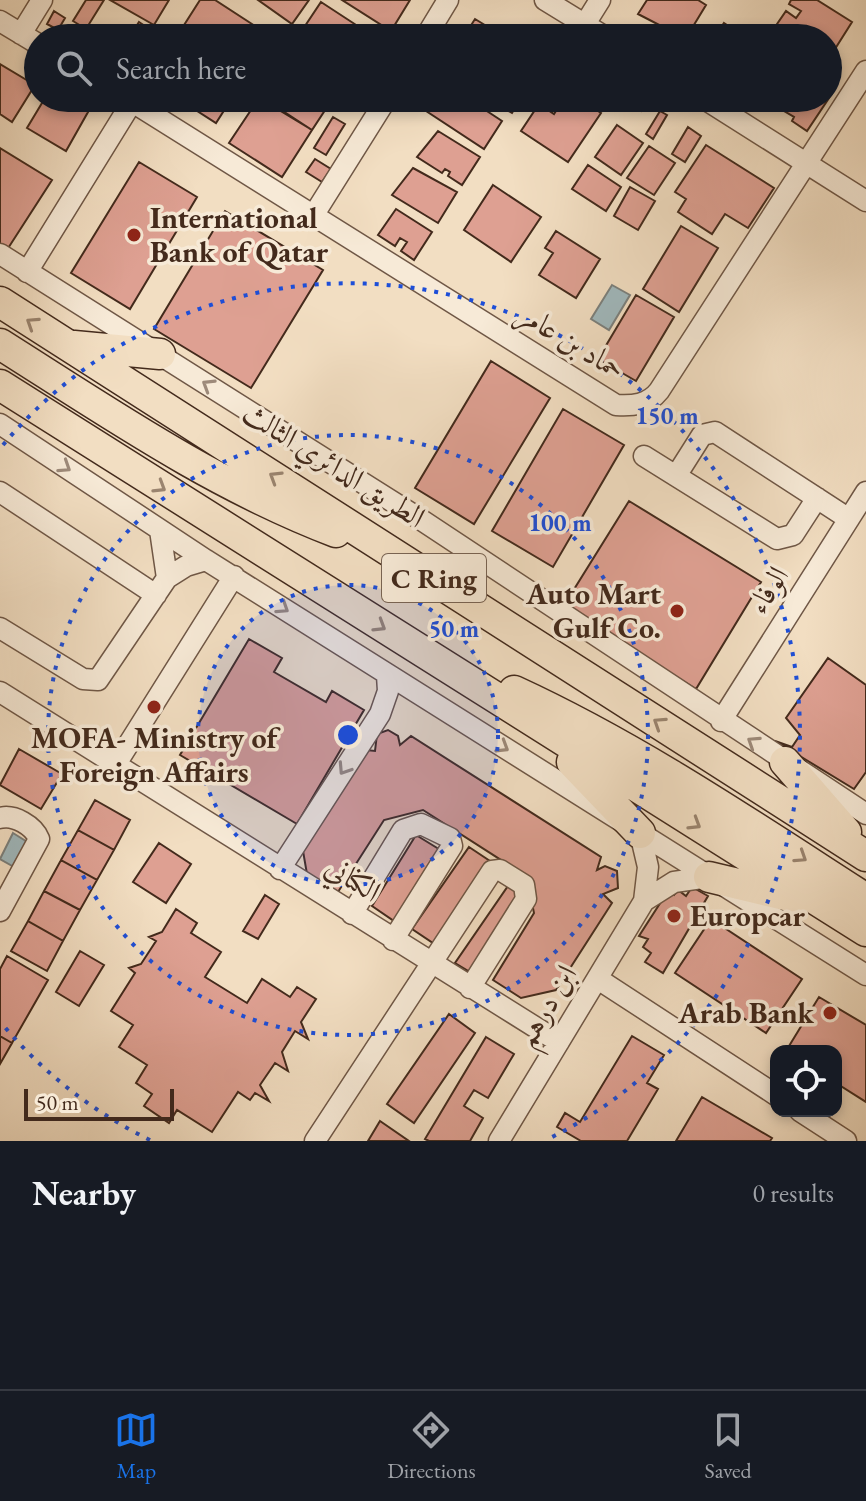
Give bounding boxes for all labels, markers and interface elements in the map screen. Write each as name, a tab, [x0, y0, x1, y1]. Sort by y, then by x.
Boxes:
search box	[24, 24, 842, 112]
icon: search	[52, 46, 96, 90]
text: Search here	[116, 49, 246, 88]
place label: International Bank of Qatar	[150, 198, 329, 271]
marker: International Bank of Qatar	[125, 226, 143, 244]
street label: حماد بن عامر	[509, 293, 633, 390]
one-way arrow	[26, 317, 41, 332]
one-way arrow	[202, 379, 216, 394]
street label: الطريق الدائري الثالث	[233, 393, 433, 541]
text: 150 m	[635, 400, 699, 431]
one-way arrow	[56, 457, 71, 472]
one-way arrow	[269, 472, 284, 487]
one-way arrow	[152, 477, 166, 492]
text: 100 m	[528, 507, 592, 538]
road number: C Ring	[382, 554, 486, 602]
street label: الوفاء	[738, 559, 797, 621]
place label: Auto Mart Gulf Co.	[525, 574, 662, 647]
one-way arrow	[275, 599, 289, 614]
marker: Auto Mart Gulf Co.	[668, 602, 686, 620]
text: 50 m	[429, 613, 479, 644]
one-way arrow	[371, 617, 386, 632]
marker: MOFA- Ministry of Foreign Affairs	[145, 698, 163, 716]
one-way arrow	[654, 717, 668, 732]
place label: MOFA- Ministry of Foreign Affairs	[31, 718, 281, 791]
centre of rings	[334, 721, 362, 749]
one-way arrow	[747, 736, 762, 751]
one-way arrow	[494, 738, 509, 753]
one-way arrow	[339, 760, 354, 775]
one-way arrow	[686, 815, 701, 830]
street label: الكناني	[316, 847, 388, 915]
one-way arrow	[792, 848, 806, 863]
place label: Europcar	[690, 896, 805, 935]
marker: Europcar	[665, 907, 683, 925]
street label: ابن درهم	[506, 957, 593, 1059]
place label: Arab Bank	[677, 993, 815, 1032]
marker: Arab Bank	[821, 1004, 839, 1022]
map controls	[770, 1045, 842, 1117]
button: locate	[770, 1045, 842, 1117]
scale bar	[24, 1085, 174, 1121]
text: 50 m	[36, 1088, 79, 1117]
text: Nearby	[32, 1171, 136, 1215]
text: 0 results	[753, 1176, 834, 1210]
tab: Map	[114, 1408, 158, 1485]
tab: Directions	[387, 1408, 476, 1485]
tab: Saved	[704, 1408, 752, 1485]

